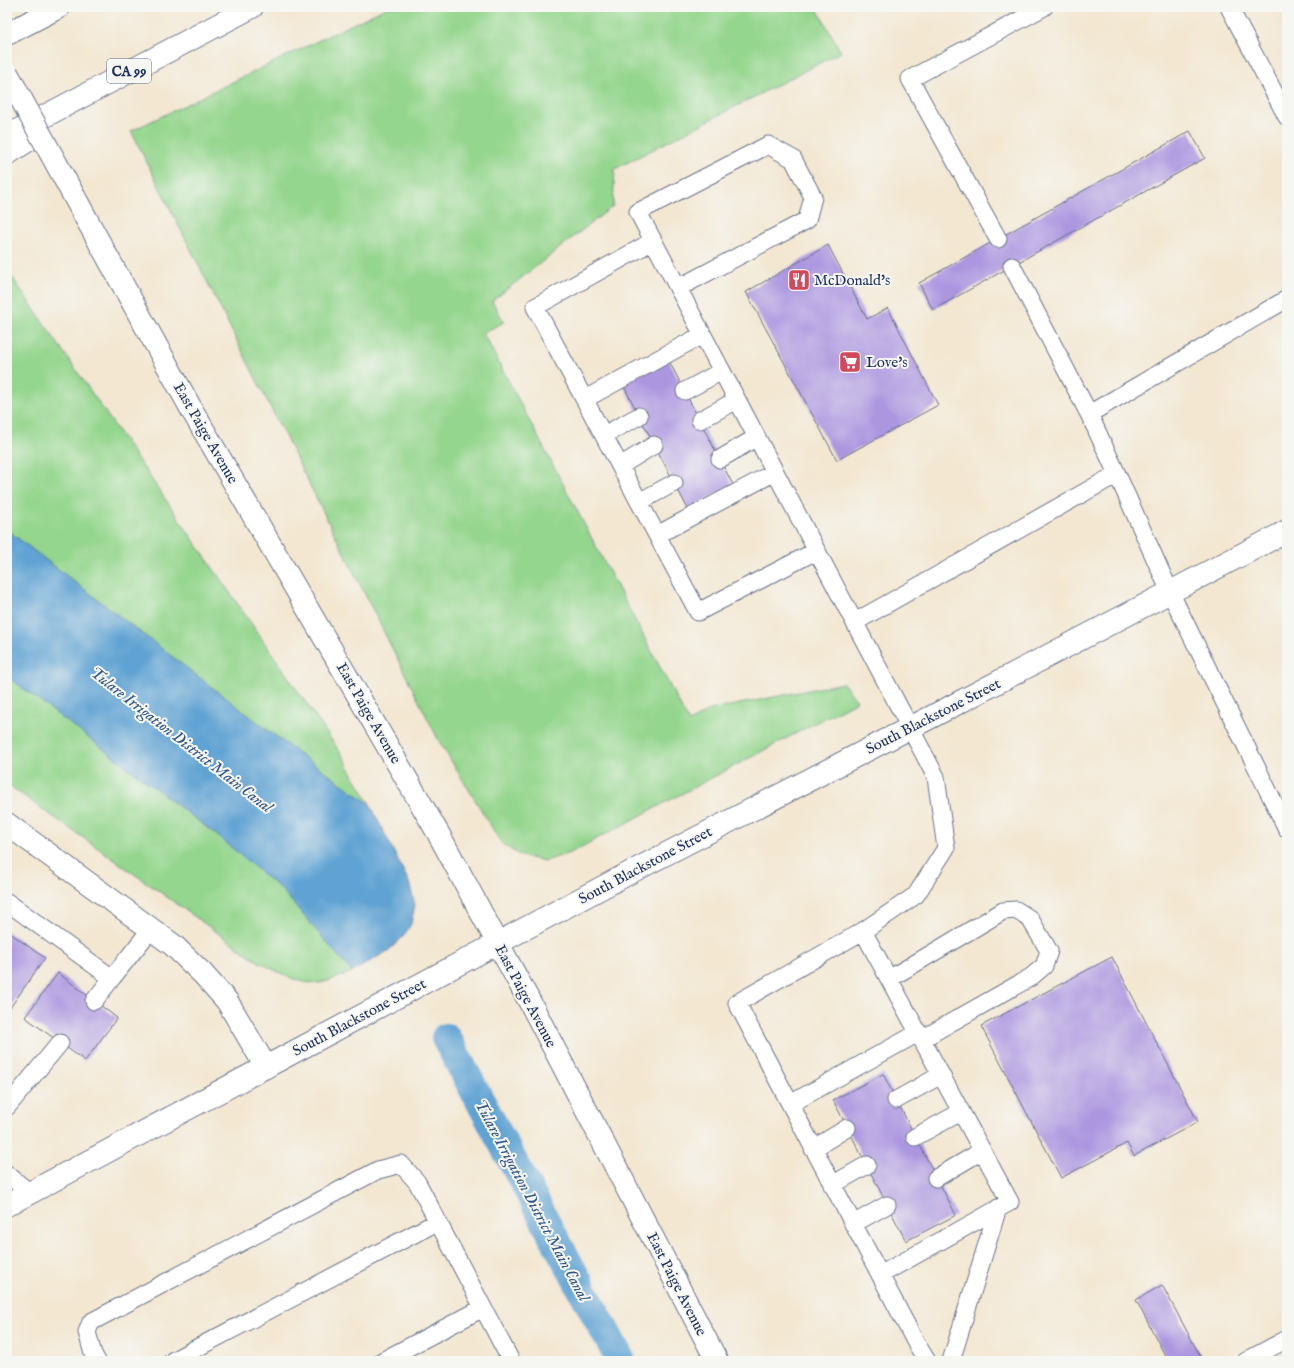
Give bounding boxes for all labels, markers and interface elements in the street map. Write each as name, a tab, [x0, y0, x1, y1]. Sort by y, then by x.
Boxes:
road number: CA 99	[107, 59, 151, 83]
restaurant icon: McDonald's	[786, 267, 812, 293]
place label: McDonald's	[814, 271, 890, 290]
supermarket icon: Love's	[837, 349, 863, 375]
place label: Love's	[866, 353, 908, 372]
street label: East Paige Avenue	[169, 379, 242, 487]
street label: East Paige Avenue	[332, 659, 405, 767]
water label: Tulare Irrigation District Main Canal	[86, 663, 277, 819]
street label: South Blackstone Street	[863, 674, 1004, 759]
street label: South Blackstone Street	[575, 822, 715, 909]
street label: East Paige Avenue	[490, 942, 561, 1051]
street label: South Blackstone Street	[289, 974, 429, 1061]
water label: Tulare Irrigation District Main Canal	[469, 1097, 594, 1306]
street label: East Paige Avenue	[642, 1229, 711, 1339]

